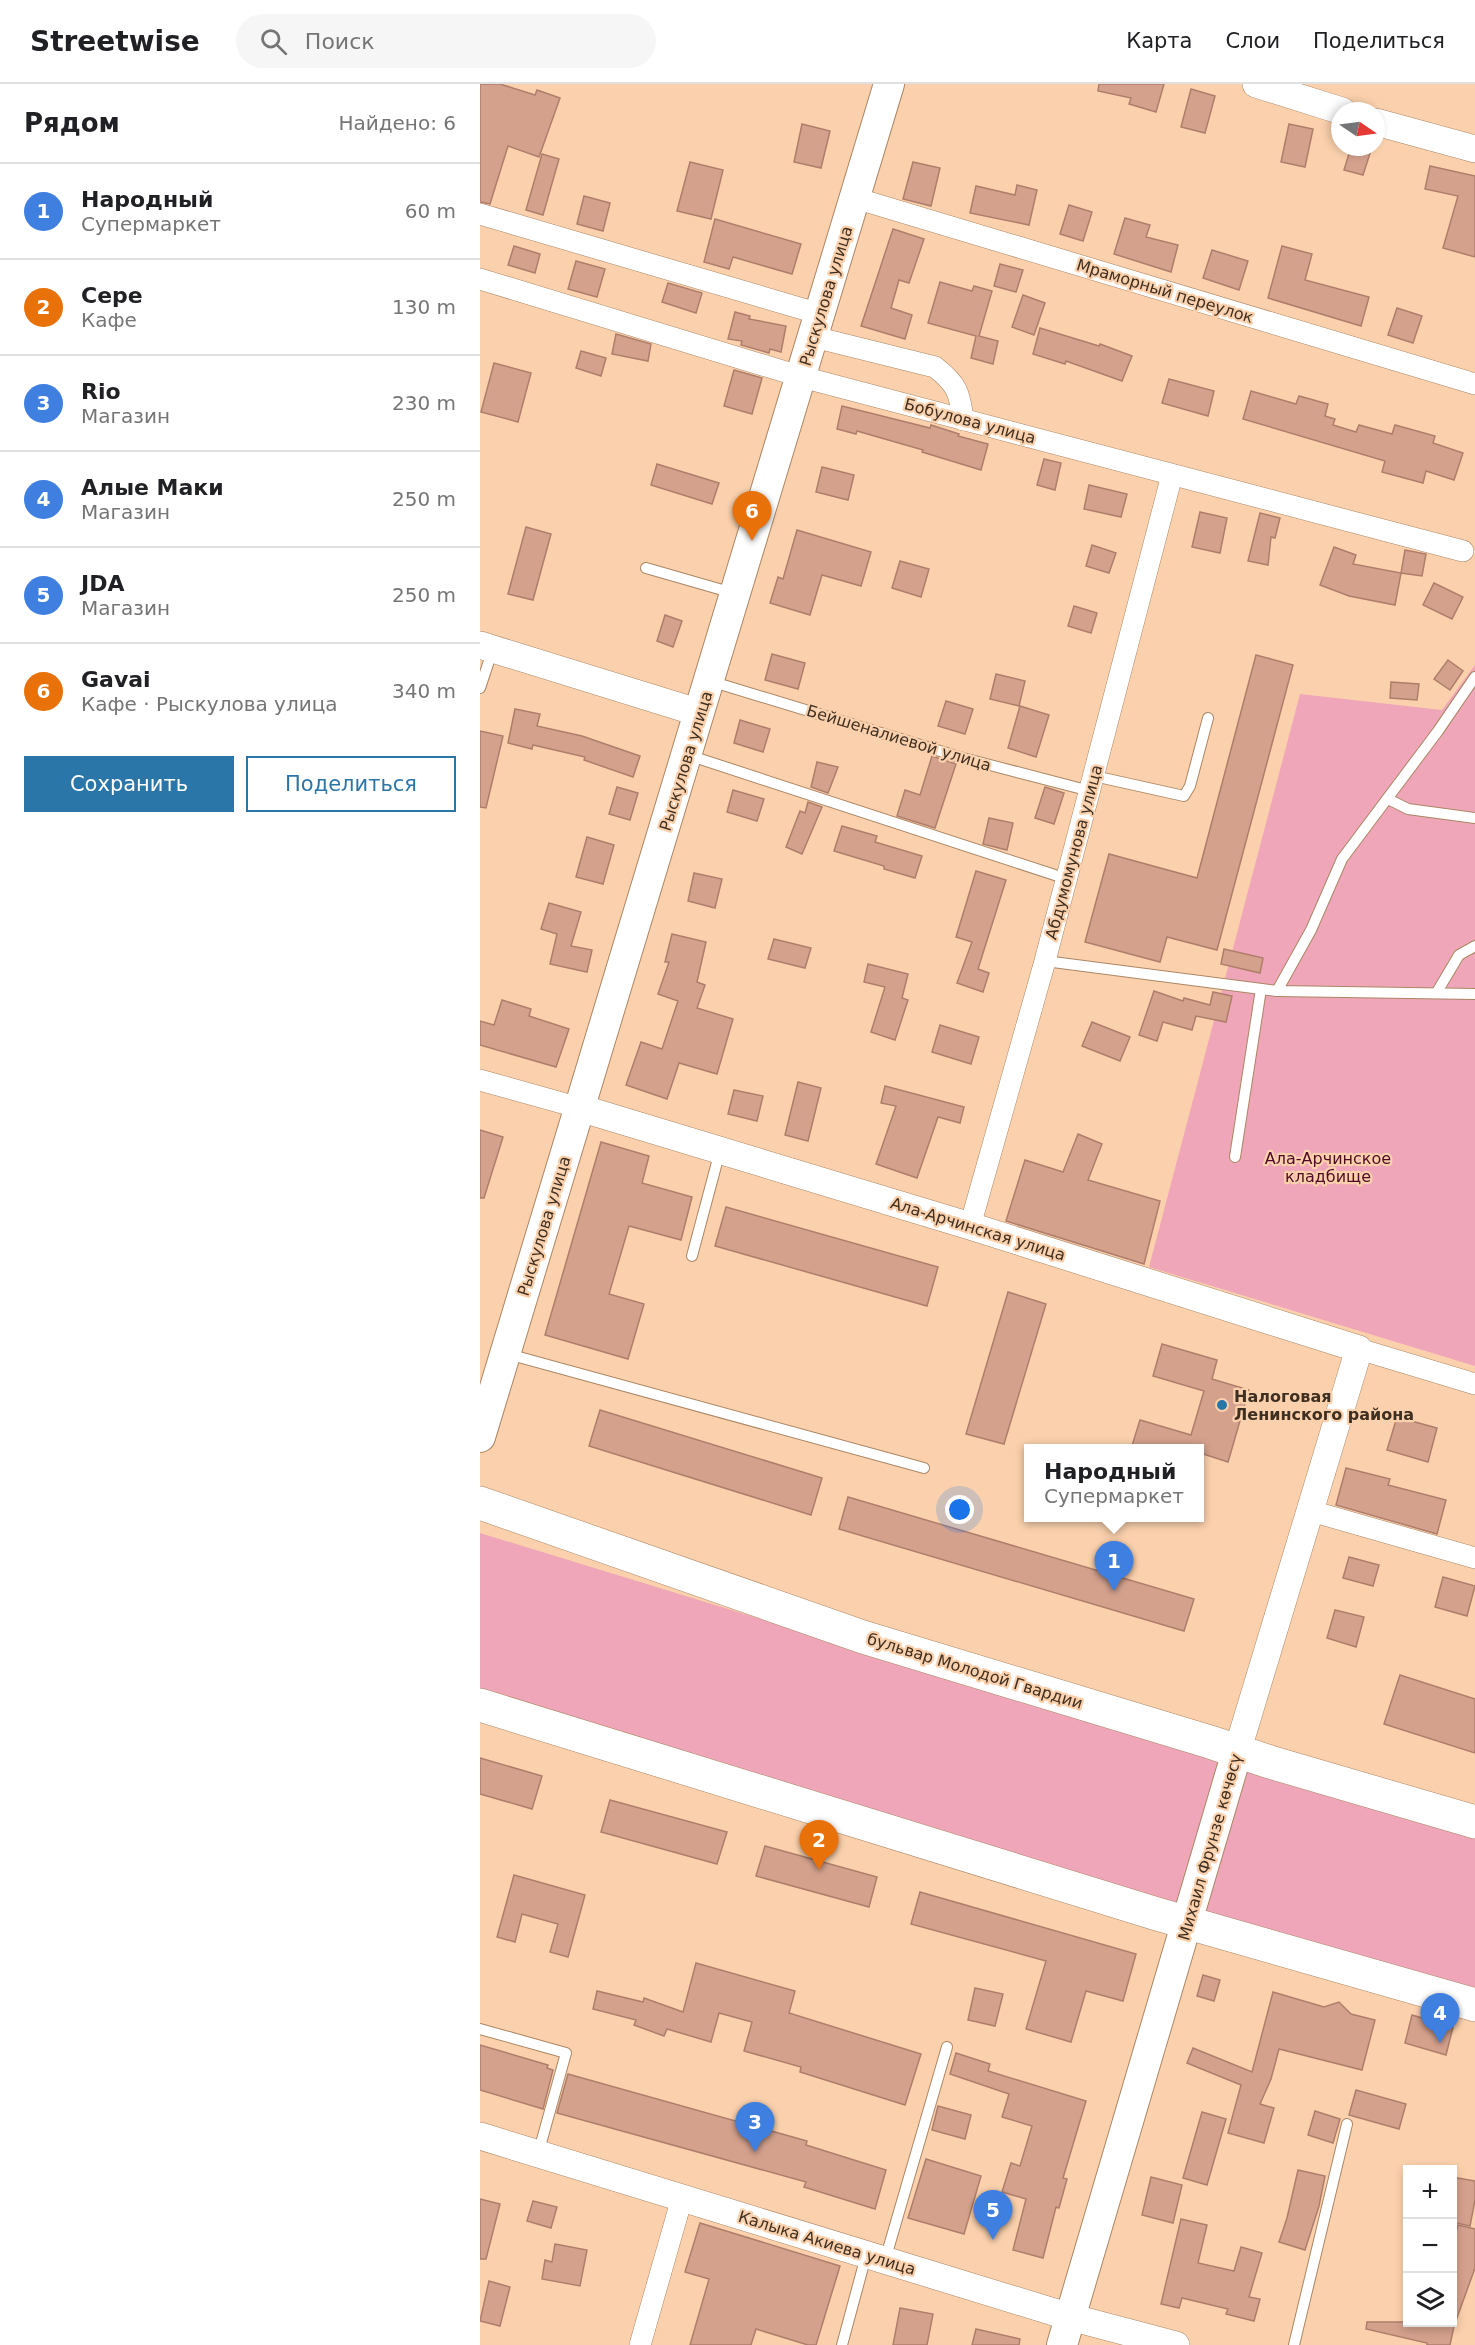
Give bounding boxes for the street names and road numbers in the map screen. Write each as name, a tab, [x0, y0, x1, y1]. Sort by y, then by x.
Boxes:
street label: Рыскулова улица	[796, 224, 856, 368]
street label: Мраморный переулок	[1074, 255, 1256, 327]
street label: Бобулова улица	[902, 394, 1038, 448]
street label: Рыскулова улица	[656, 689, 716, 833]
street label: Бейшеналиевой улица	[804, 701, 994, 775]
street label: Абдумомунова улица	[1042, 763, 1106, 941]
street label: Рыскулова улица	[514, 1154, 574, 1298]
street label: Ала-Арчинская улица	[888, 1193, 1068, 1265]
street label: бульвар Молодой Гвардии	[865, 1629, 1085, 1713]
street label: Михаил Фрунзе көчөсү	[1174, 1751, 1246, 1943]
street label: Калыка Акиева улица	[736, 2207, 918, 2279]

